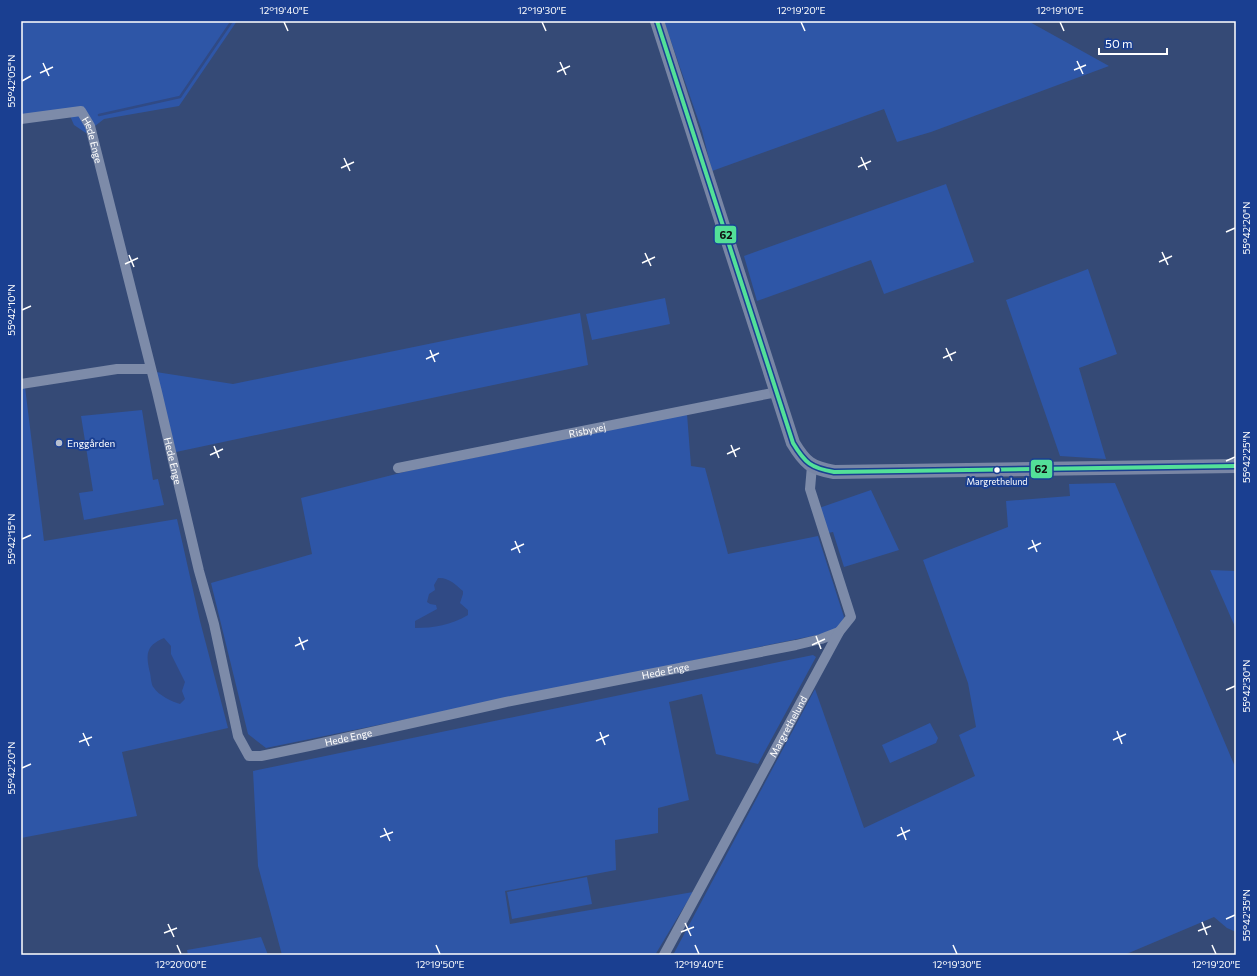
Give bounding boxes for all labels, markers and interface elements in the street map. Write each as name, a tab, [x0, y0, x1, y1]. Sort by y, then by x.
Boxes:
text: 12°19'40"E	[259, 4, 309, 16]
text: 12°19'30"E	[518, 4, 566, 16]
text: 12°19'20"E	[777, 4, 825, 16]
text: 12°19'10"E	[1036, 4, 1084, 16]
scale bar	[1099, 30, 1167, 56]
text: 50 m	[1105, 36, 1133, 50]
text: 55°42'05"N	[5, 54, 17, 108]
street label: Hede Enge	[80, 114, 105, 164]
text: 55°42'20"N	[1240, 202, 1252, 254]
line badge: 62	[714, 225, 737, 244]
text: 62	[720, 228, 732, 241]
text: 55°42'10"N	[5, 284, 17, 336]
street label: Risbyvej	[568, 420, 607, 440]
text: 55°42'25"N	[1240, 431, 1252, 483]
street label: Hede Enge	[162, 436, 184, 486]
place label: Enggården	[67, 437, 115, 449]
marker: Enggården	[54, 438, 64, 448]
line badge: 62	[1030, 459, 1053, 479]
text: 62	[1035, 462, 1047, 475]
marker: Margrethelund	[992, 465, 1002, 475]
place label: Margrethelund	[966, 476, 1028, 487]
text: 55°42'15"N	[5, 514, 17, 564]
text: 55°42'30"N	[1240, 659, 1252, 713]
street label: Hede Enge	[641, 660, 690, 681]
street label: Margrethelund	[766, 693, 809, 759]
street label: Hede Enge	[324, 726, 373, 748]
text: 55°42'20"N	[5, 742, 17, 794]
text: 55°42'35"N	[1240, 889, 1252, 941]
text: 12°20'00"E	[155, 958, 207, 970]
text: 12°19'50"E	[416, 958, 465, 970]
text: 12°19'40"E	[674, 958, 724, 970]
text: 12°19'30"E	[933, 958, 981, 970]
text: 12°19'20"E	[1192, 958, 1240, 970]

